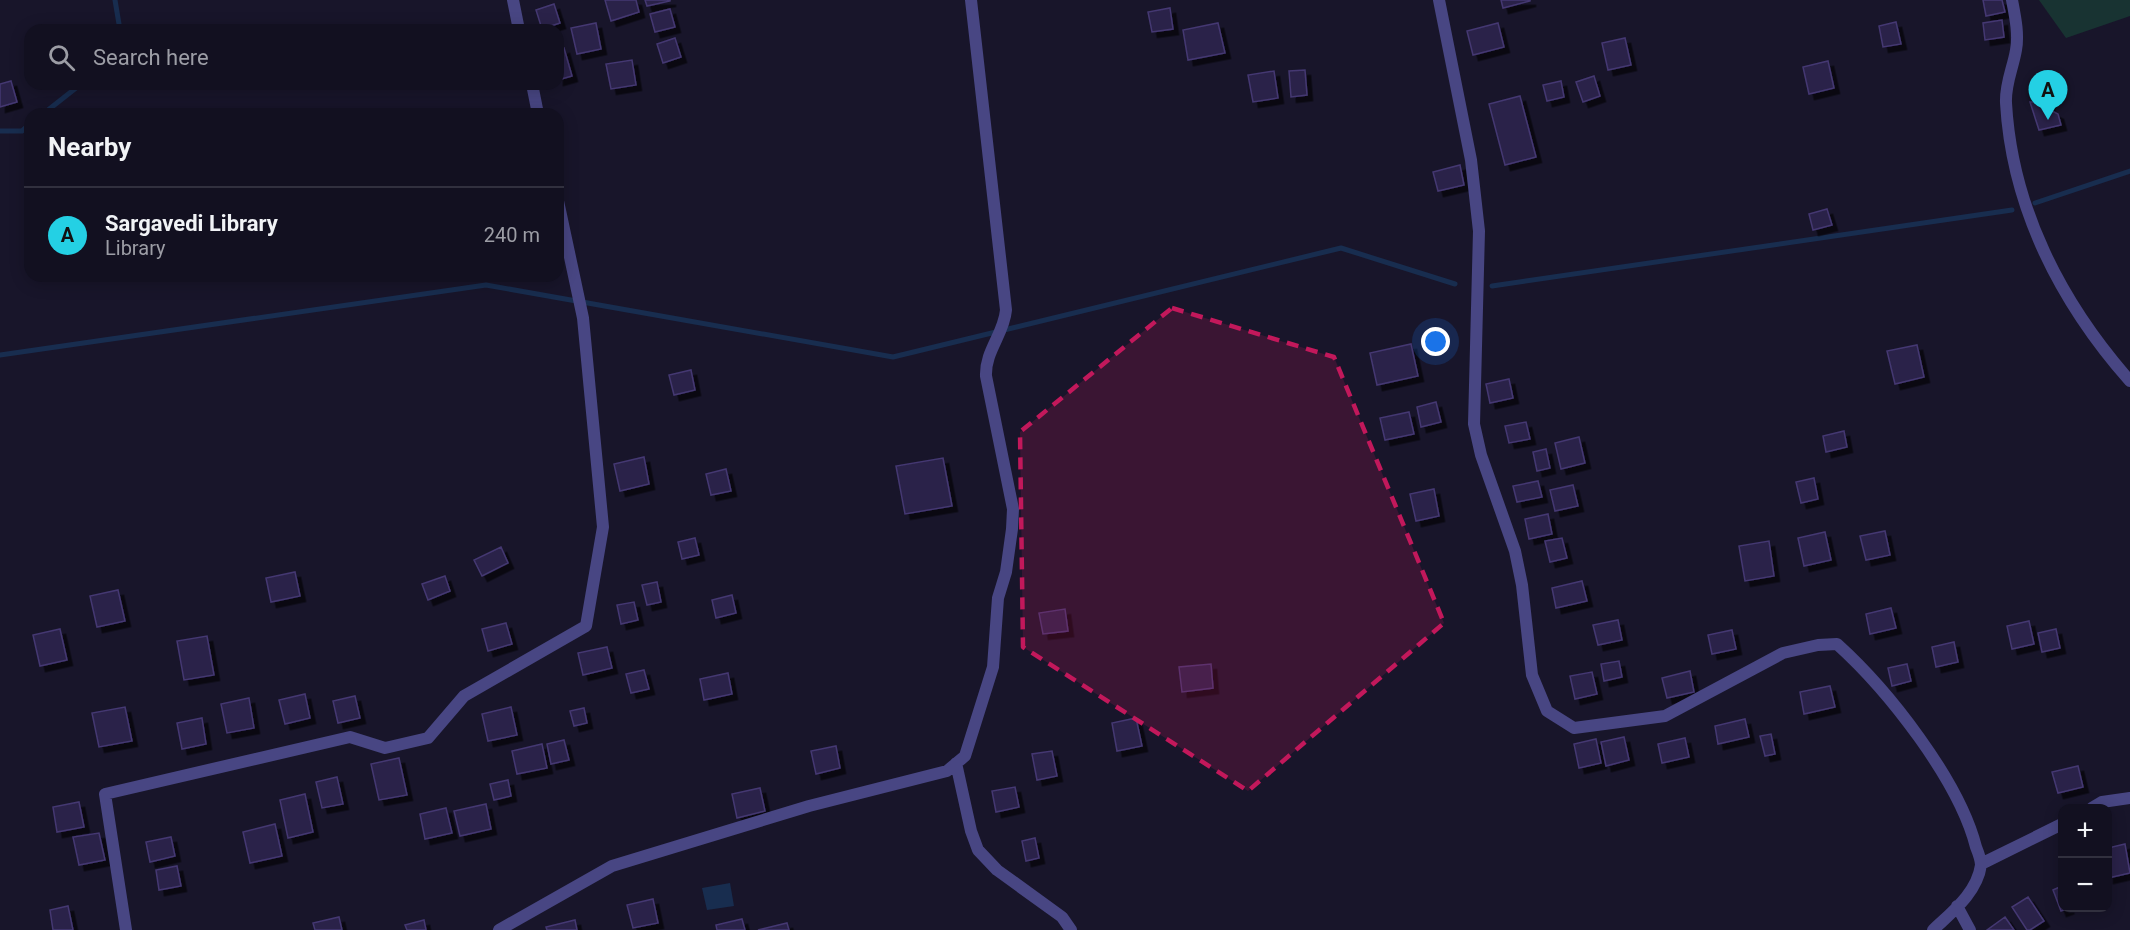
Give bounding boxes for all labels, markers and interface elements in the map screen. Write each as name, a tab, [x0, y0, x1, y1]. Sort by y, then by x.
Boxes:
search box	[24, 24, 564, 90]
icon: search	[45, 41, 78, 74]
text: Search here	[93, 45, 209, 70]
pin: A	[2028, 70, 2068, 120]
text: Nearby	[48, 132, 131, 162]
text: Sargavedi Library	[105, 211, 278, 236]
text: A	[61, 223, 74, 247]
text: 240 m	[484, 223, 540, 247]
text: Library	[105, 236, 166, 260]
your location	[1421, 327, 1450, 356]
map controls	[2058, 804, 2112, 912]
button: +	[2058, 804, 2112, 858]
button: −	[2058, 858, 2112, 912]

